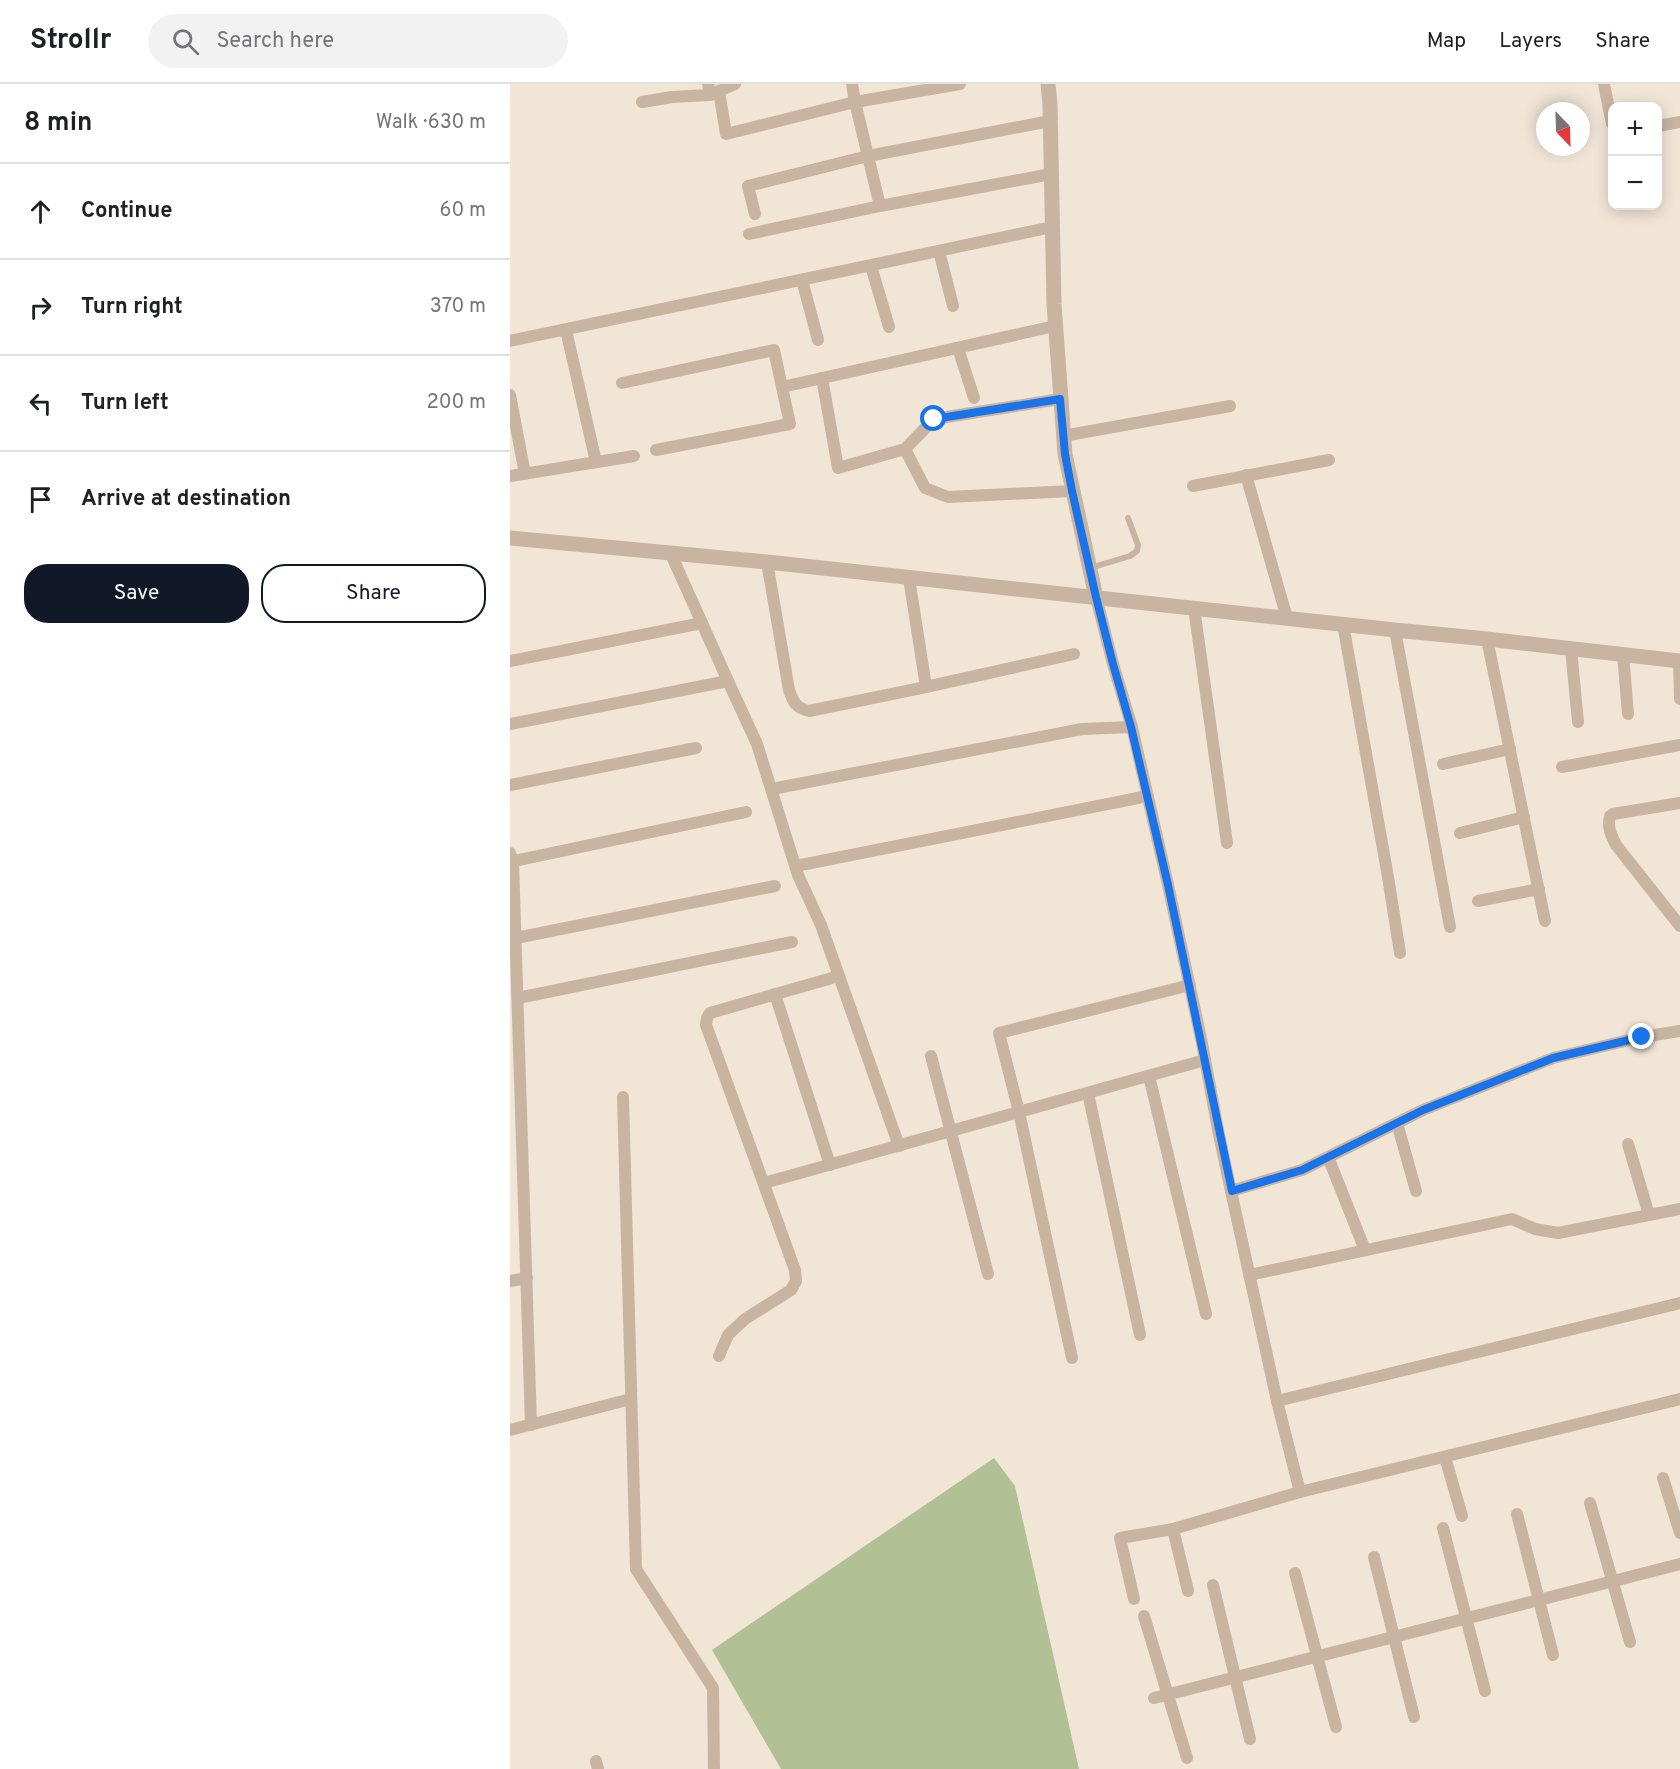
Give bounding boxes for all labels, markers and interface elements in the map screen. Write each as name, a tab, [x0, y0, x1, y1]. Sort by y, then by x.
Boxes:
search box	[148, 14, 568, 68]
text: Strollr	[30, 23, 112, 59]
icon: search	[169, 25, 202, 58]
text: Search here	[217, 28, 334, 55]
text: Map	[1427, 28, 1466, 55]
text: Layers	[1499, 28, 1562, 55]
text: Share	[1595, 28, 1650, 55]
north arrow	[1536, 102, 1590, 156]
map controls	[1608, 102, 1662, 210]
button: +	[1608, 102, 1662, 156]
text: 8 min	[24, 107, 92, 140]
text: Walk · 630 m	[376, 110, 486, 136]
button: −	[1608, 156, 1662, 210]
icon: ahead	[24, 195, 57, 228]
text: Continue	[81, 198, 172, 225]
text: 60 m	[440, 198, 486, 224]
icon: right	[24, 291, 57, 324]
text: Turn right	[81, 294, 183, 321]
text: 370 m	[430, 294, 486, 320]
icon: left	[24, 387, 57, 420]
text: Turn left	[81, 390, 169, 417]
text: 200 m	[427, 390, 486, 416]
route start	[920, 405, 946, 431]
icon: arrive	[24, 483, 57, 516]
text: Arrive at destination	[81, 486, 291, 513]
button: Save	[24, 564, 249, 623]
button: Share	[261, 564, 486, 623]
route end	[1628, 1023, 1654, 1049]

